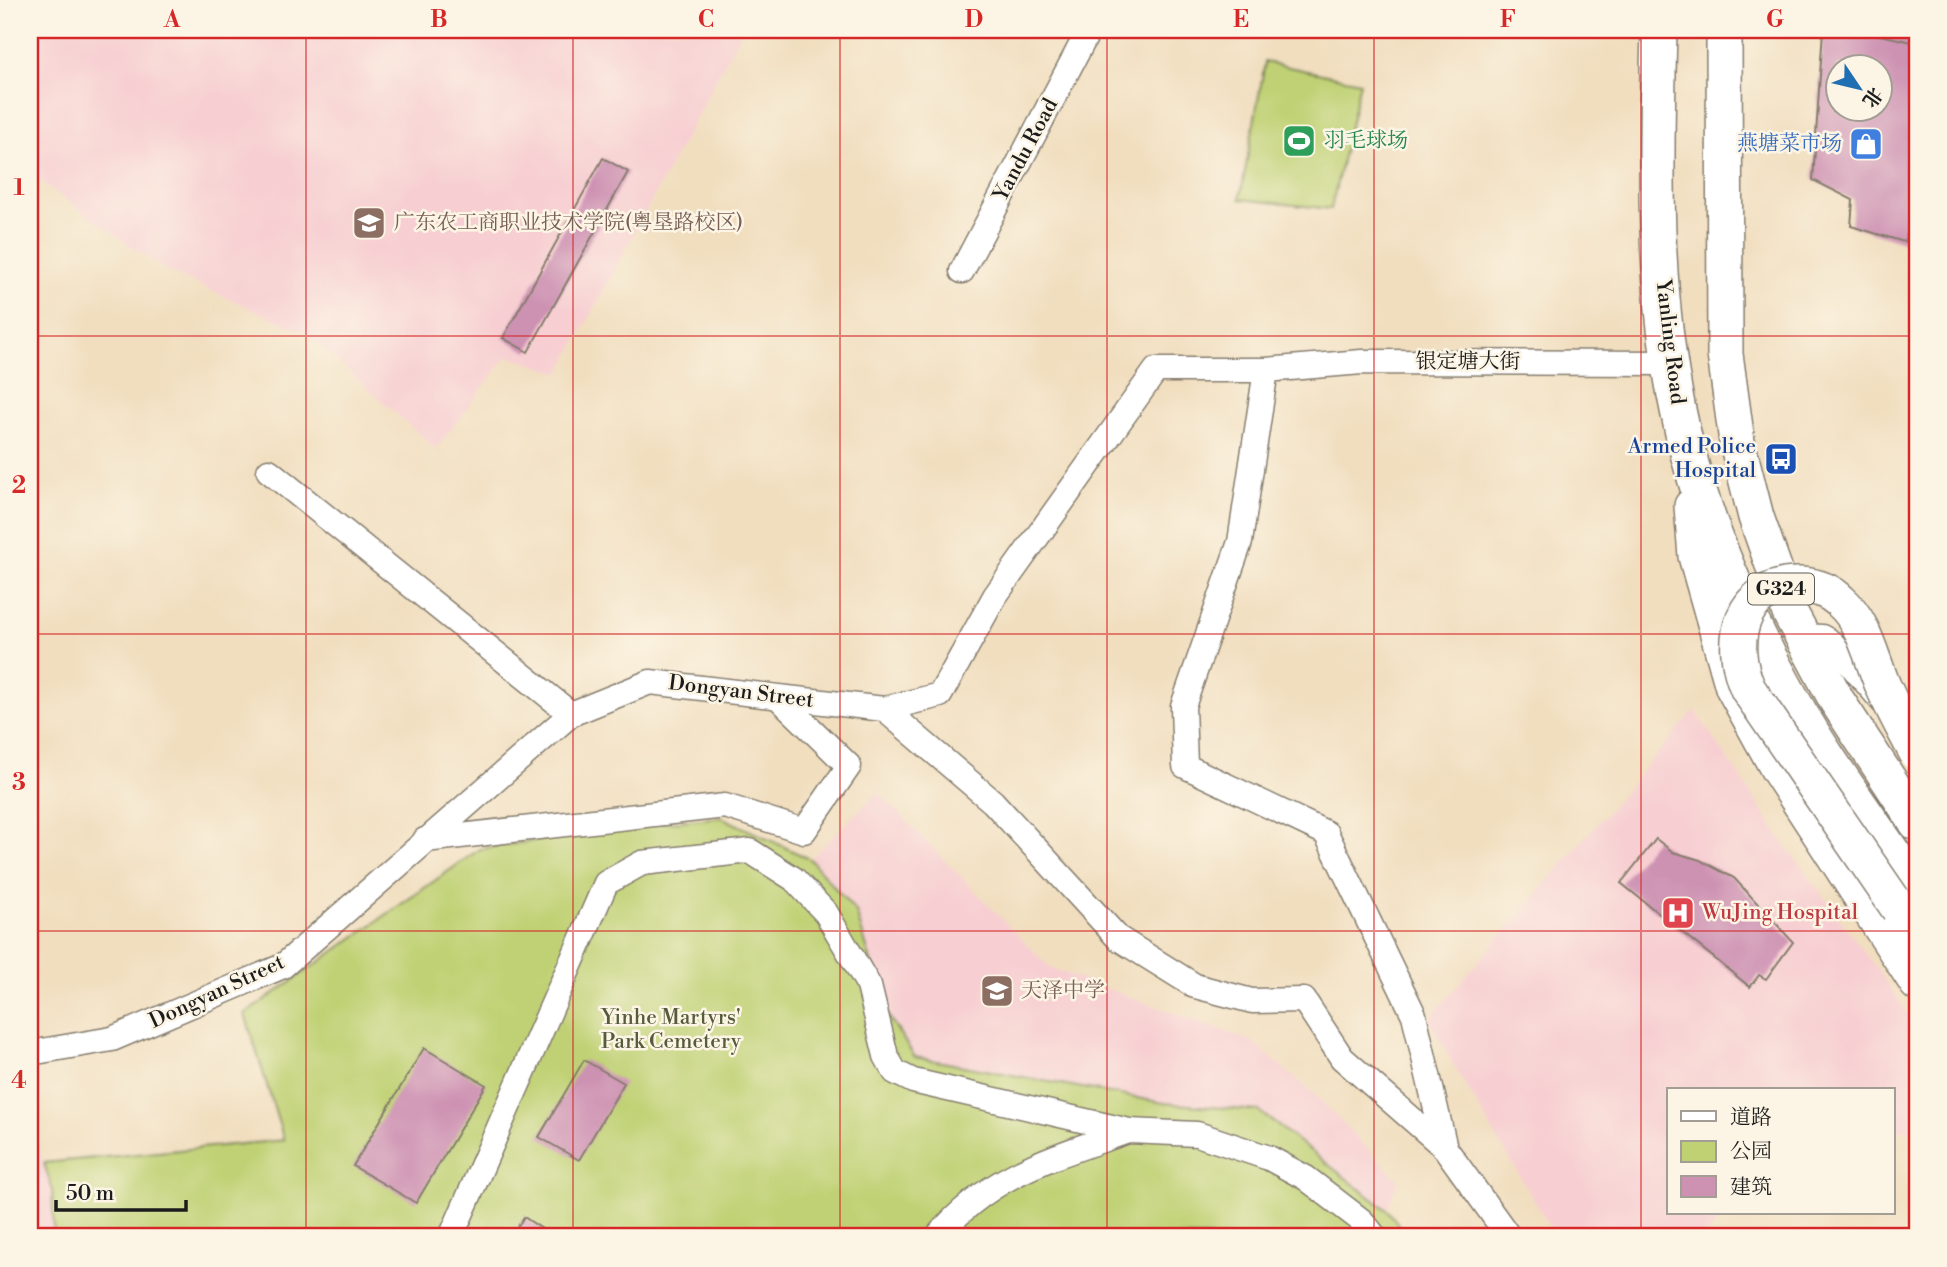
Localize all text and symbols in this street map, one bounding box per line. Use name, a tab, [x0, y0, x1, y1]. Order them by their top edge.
text: A	[163, 6, 181, 34]
text: B	[430, 6, 448, 34]
text: C	[698, 6, 714, 34]
text: D	[965, 6, 983, 34]
text: E	[1233, 6, 1249, 34]
text: F	[1500, 6, 1516, 34]
text: G	[1766, 6, 1784, 34]
north arrow	[1825, 52, 1895, 122]
text: 北	[1857, 83, 1887, 112]
street label: Yandu Road	[988, 94, 1064, 207]
sports icon: 羽毛球场	[1280, 122, 1318, 160]
shop icon: 燕塘菜市场	[1847, 125, 1885, 163]
place label: 羽毛球场	[1324, 128, 1408, 154]
place label: 燕塘菜市场	[1737, 131, 1842, 157]
text: 1	[13, 174, 25, 202]
school or university icon: 广东农工商职业技术学院(粤垦路校区)	[350, 204, 388, 242]
place label: 广东农工商职业技术学院(粤垦路校区)	[394, 210, 743, 236]
street label: Yanling Road	[1649, 277, 1691, 406]
street label: 银定塘大街	[1416, 349, 1521, 375]
place label: Armed Police Hospital	[1627, 434, 1756, 484]
bus stop icon: Armed Police Hospital	[1762, 440, 1800, 478]
text: 2	[12, 472, 26, 500]
road number: G324	[1748, 574, 1814, 604]
street label: Dongyan Street	[667, 670, 816, 714]
text: 3	[12, 769, 26, 797]
hospital icon: WuJing Hospital	[1659, 894, 1697, 932]
place label: WuJing Hospital	[1701, 900, 1858, 926]
street label: Dongyan Street	[145, 949, 289, 1035]
school or university icon: 天泽中学	[978, 972, 1016, 1010]
place label: 天泽中学	[1021, 978, 1105, 1004]
park label: Yinhe Martyrs' Park Cemetery	[600, 1005, 742, 1055]
text: 4	[11, 1067, 27, 1095]
legend	[1667, 1088, 1895, 1214]
text: 道路	[1730, 1105, 1772, 1131]
text: 公园	[1730, 1139, 1772, 1165]
scale bar	[56, 1169, 186, 1213]
text: 建筑	[1730, 1175, 1772, 1201]
text: 50 m	[66, 1181, 114, 1207]

